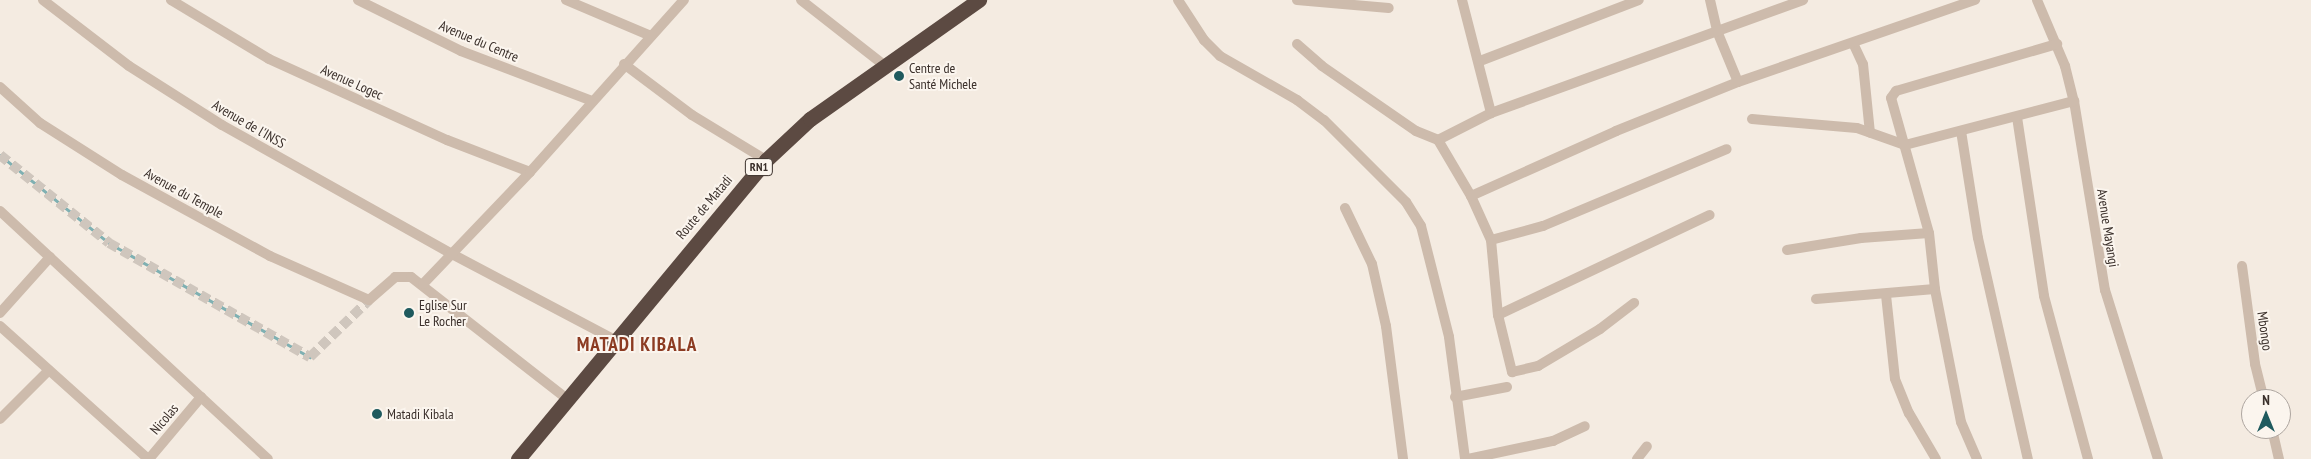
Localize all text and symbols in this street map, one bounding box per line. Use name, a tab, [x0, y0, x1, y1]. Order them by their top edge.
street label: Avenue du Centre	[437, 17, 521, 65]
place label: Centre de Santé Michele	[909, 60, 977, 92]
street label: Avenue Logec	[318, 61, 386, 103]
marker: Centre de Santé Michele	[893, 70, 905, 82]
street label: Avenue de l'INSS	[209, 96, 289, 152]
road number: RN1	[744, 158, 774, 176]
street label: Avenue du Temple	[141, 164, 227, 222]
street label: Route de Matadi	[672, 171, 736, 243]
street label: Avenue Mayangi	[2094, 188, 2122, 268]
place label: Eglise Sur Le Rocher	[419, 297, 467, 330]
marker: Eglise Sur Le Rocher	[403, 307, 415, 319]
street label: Mbongo	[2254, 310, 2276, 352]
district label: MATADI KIBALA	[575, 334, 699, 356]
north arrow	[2241, 389, 2291, 439]
text: N	[2262, 391, 2270, 409]
street label: Nicolas	[146, 400, 182, 438]
place label: Matadi Kibala	[387, 406, 454, 422]
marker: Matadi Kibala	[371, 408, 383, 420]

